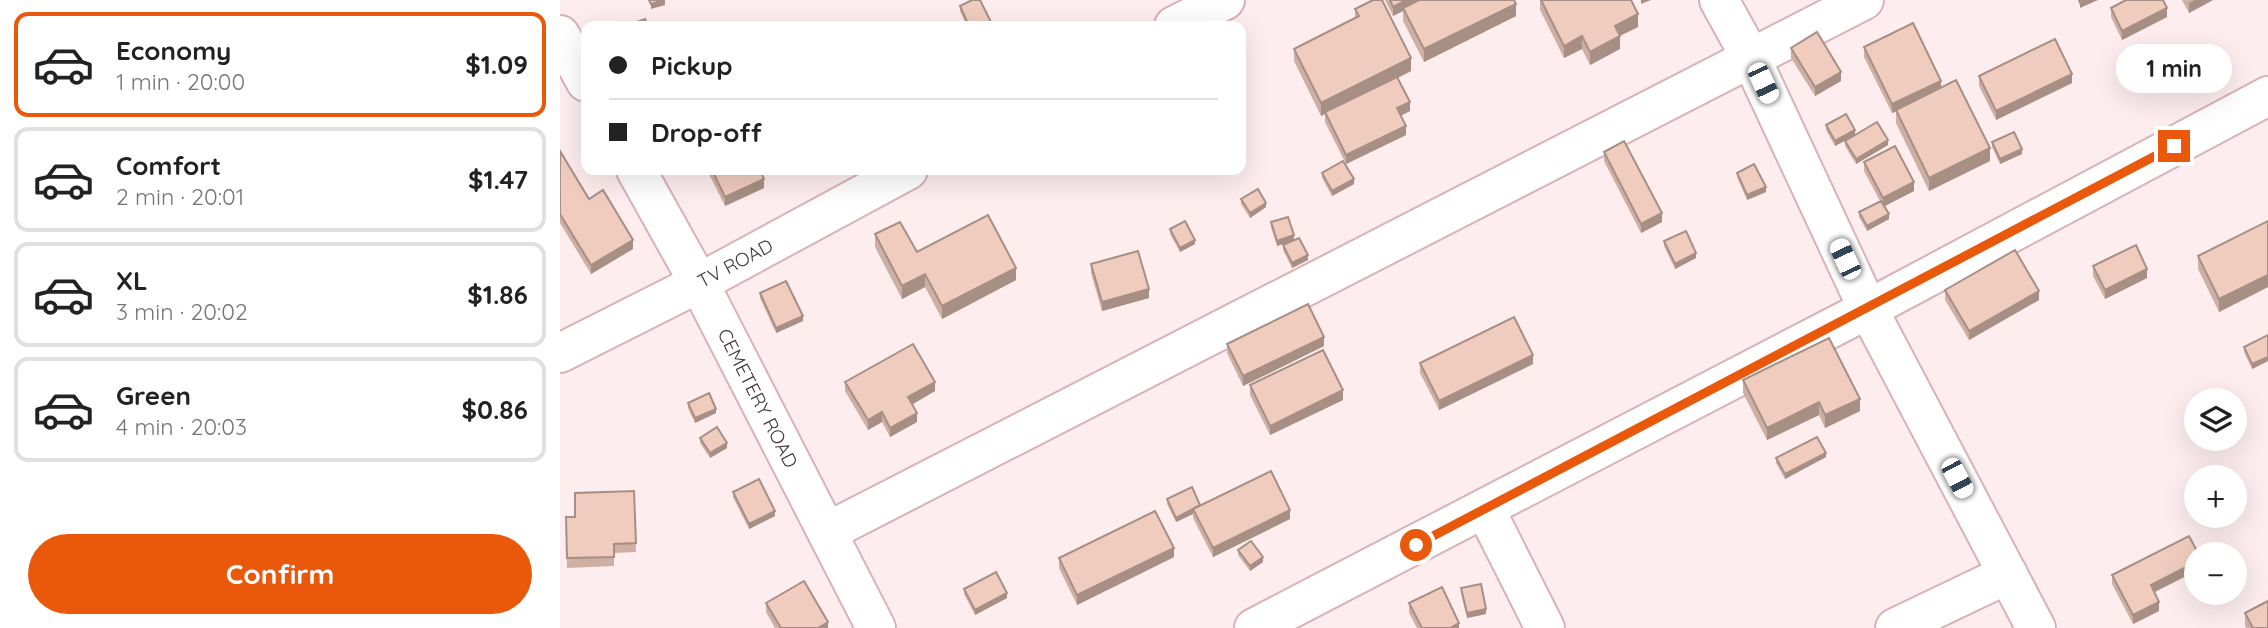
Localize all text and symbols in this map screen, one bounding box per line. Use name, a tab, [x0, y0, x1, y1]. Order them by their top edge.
icon: car	[32, 33, 95, 96]
text: Economy	[116, 34, 231, 67]
callout: 1 min	[2116, 44, 2232, 94]
text: $1.09	[465, 48, 528, 81]
text: Pickup	[651, 49, 733, 82]
text: 1 min	[2146, 54, 2202, 83]
car	[1745, 60, 1782, 106]
text: 1 min · 20:00	[116, 67, 245, 96]
text: Drop-off	[651, 116, 762, 149]
route end	[2158, 130, 2190, 162]
icon: car	[32, 148, 95, 211]
text: Comfort	[116, 149, 221, 182]
text: $1.47	[468, 163, 528, 196]
text: 2 min · 20:01	[116, 182, 244, 211]
street label: TV ROAD	[693, 233, 777, 293]
car	[1827, 236, 1864, 282]
icon: car	[32, 263, 95, 326]
text: XL	[116, 264, 148, 297]
text: $1.86	[467, 278, 528, 311]
text: 3 min · 20:02	[116, 297, 248, 326]
street label: CEMETERY ROAD	[713, 324, 803, 472]
icon: car	[32, 378, 95, 441]
text: Green	[116, 379, 191, 412]
map controls	[2184, 388, 2247, 605]
button: layers	[2184, 388, 2247, 451]
text: $0.86	[461, 393, 528, 426]
text: 4 min · 20:03	[116, 412, 247, 441]
car	[1938, 455, 1977, 501]
button: +	[2184, 465, 2247, 528]
route start	[1400, 529, 1432, 561]
button: Confirm	[28, 534, 532, 614]
button: −	[2184, 542, 2247, 605]

